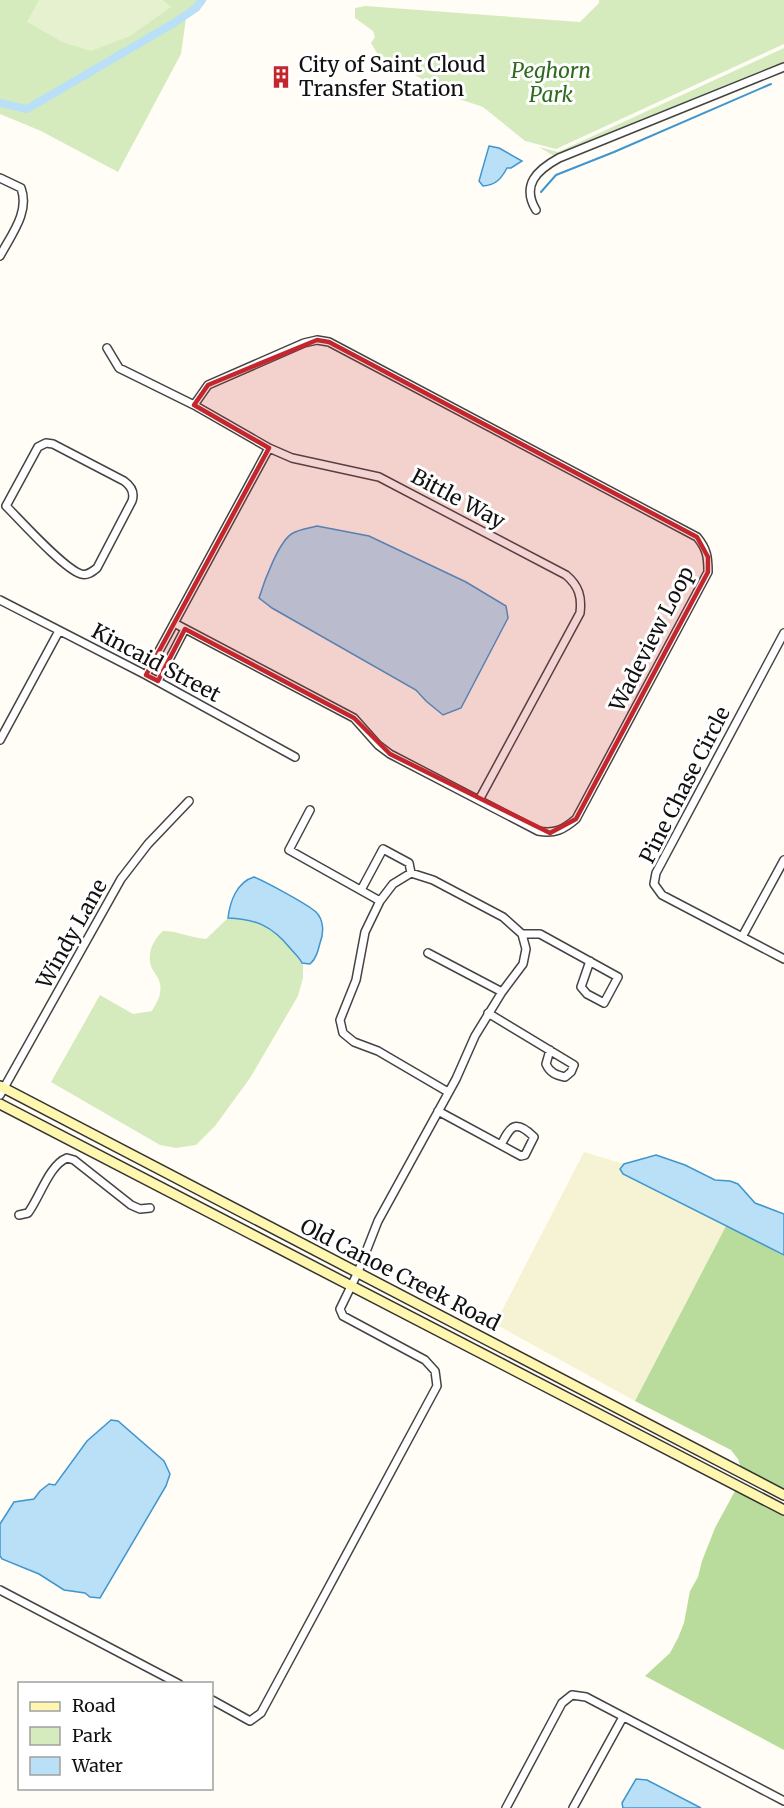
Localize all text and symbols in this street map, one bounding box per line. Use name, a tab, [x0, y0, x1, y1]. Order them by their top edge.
place label: City of Saint Cloud Transfer Station	[299, 51, 486, 102]
park label: Peghorn Park	[511, 57, 591, 108]
building icon: City of Saint Cloud Transfer Station	[268, 64, 294, 90]
street label: Bittle Way	[407, 463, 511, 535]
street label: Wadeview Loop	[603, 562, 700, 717]
street label: Kincaid Street	[87, 617, 225, 708]
street label: Pine Chase Circle	[633, 702, 736, 868]
street label: Windy Lane	[30, 874, 113, 994]
street label: Old Canoe Creek Road	[296, 1212, 505, 1337]
legend	[18, 1682, 213, 1790]
text: Road	[72, 1694, 116, 1717]
text: Park	[72, 1724, 113, 1747]
text: Water	[71, 1754, 123, 1777]

